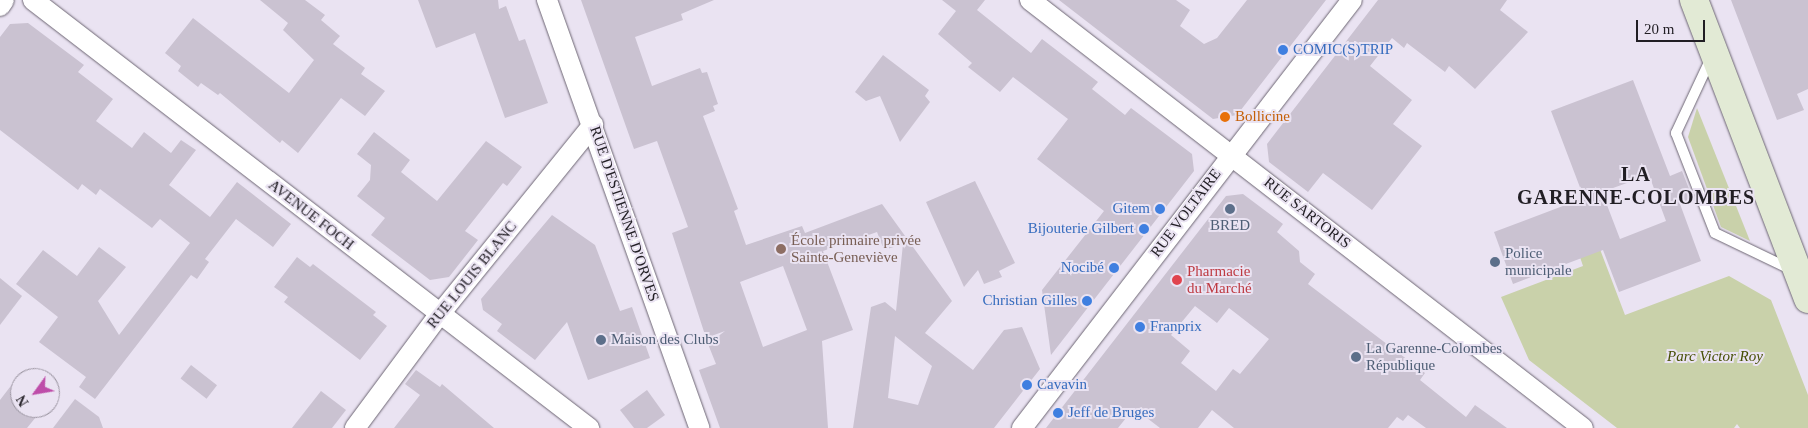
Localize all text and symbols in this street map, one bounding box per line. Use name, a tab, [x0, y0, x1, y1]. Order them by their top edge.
scale bar	[1638, 10, 1707, 42]
text: 20 m	[1644, 21, 1674, 37]
place label: COMIC(S)TRIP	[1293, 41, 1393, 59]
marker: COMIC(S)TRIP	[1277, 44, 1289, 56]
place label: Bollicine	[1235, 108, 1290, 126]
marker: Bollicine	[1219, 111, 1231, 123]
street label: RUE D'ESTIENNE D'ORVES	[586, 124, 662, 304]
district label: LA GARENNE-COLOMBES	[1515, 163, 1757, 210]
street label: RUE VOLTAIRE	[1147, 165, 1225, 261]
street label: RUE SARTORIS	[1260, 174, 1354, 252]
street label: AVENUE FOCH	[265, 176, 357, 254]
place label: Gitem	[1113, 200, 1150, 218]
marker: Gitem	[1154, 203, 1166, 215]
marker: BRED	[1224, 203, 1236, 215]
place label: BRED	[1210, 217, 1250, 235]
street label: RUE LOUIS BLANC	[423, 218, 521, 332]
place label: Bijouterie Gilbert	[1028, 220, 1134, 238]
marker: Bijouterie Gilbert	[1138, 223, 1150, 235]
place label: École primaire privée Sainte-Geneviève	[791, 231, 921, 266]
marker: École primaire privée Sainte-Geneviève	[775, 243, 787, 255]
place label: Police municipale	[1505, 244, 1572, 279]
marker: Police municipale	[1489, 256, 1501, 268]
place label: Nocibé	[1061, 259, 1104, 277]
marker: Nocibé	[1108, 262, 1120, 274]
place label: Pharmacie du Marché	[1187, 262, 1252, 297]
marker: Pharmacie du Marché	[1171, 274, 1183, 286]
place label: Christian Gilles	[982, 292, 1077, 310]
marker: Christian Gilles	[1081, 295, 1093, 307]
place label: Franprix	[1150, 318, 1202, 336]
marker: Franprix	[1134, 321, 1146, 333]
place label: Maison des Clubs	[611, 331, 719, 349]
marker: Maison des Clubs	[595, 334, 607, 346]
place label: La Garenne-Colombes République	[1366, 339, 1502, 374]
park label: Parc Victor Roy	[1667, 348, 1763, 366]
marker: La Garenne-Colombes République	[1350, 351, 1362, 363]
north arrow	[10, 368, 60, 418]
place label: Cavavin	[1037, 376, 1087, 394]
marker: Cavavin	[1021, 379, 1033, 391]
text: N	[14, 392, 32, 409]
place label: Jeff de Bruges	[1068, 404, 1154, 422]
marker: Jeff de Bruges	[1052, 407, 1064, 419]

